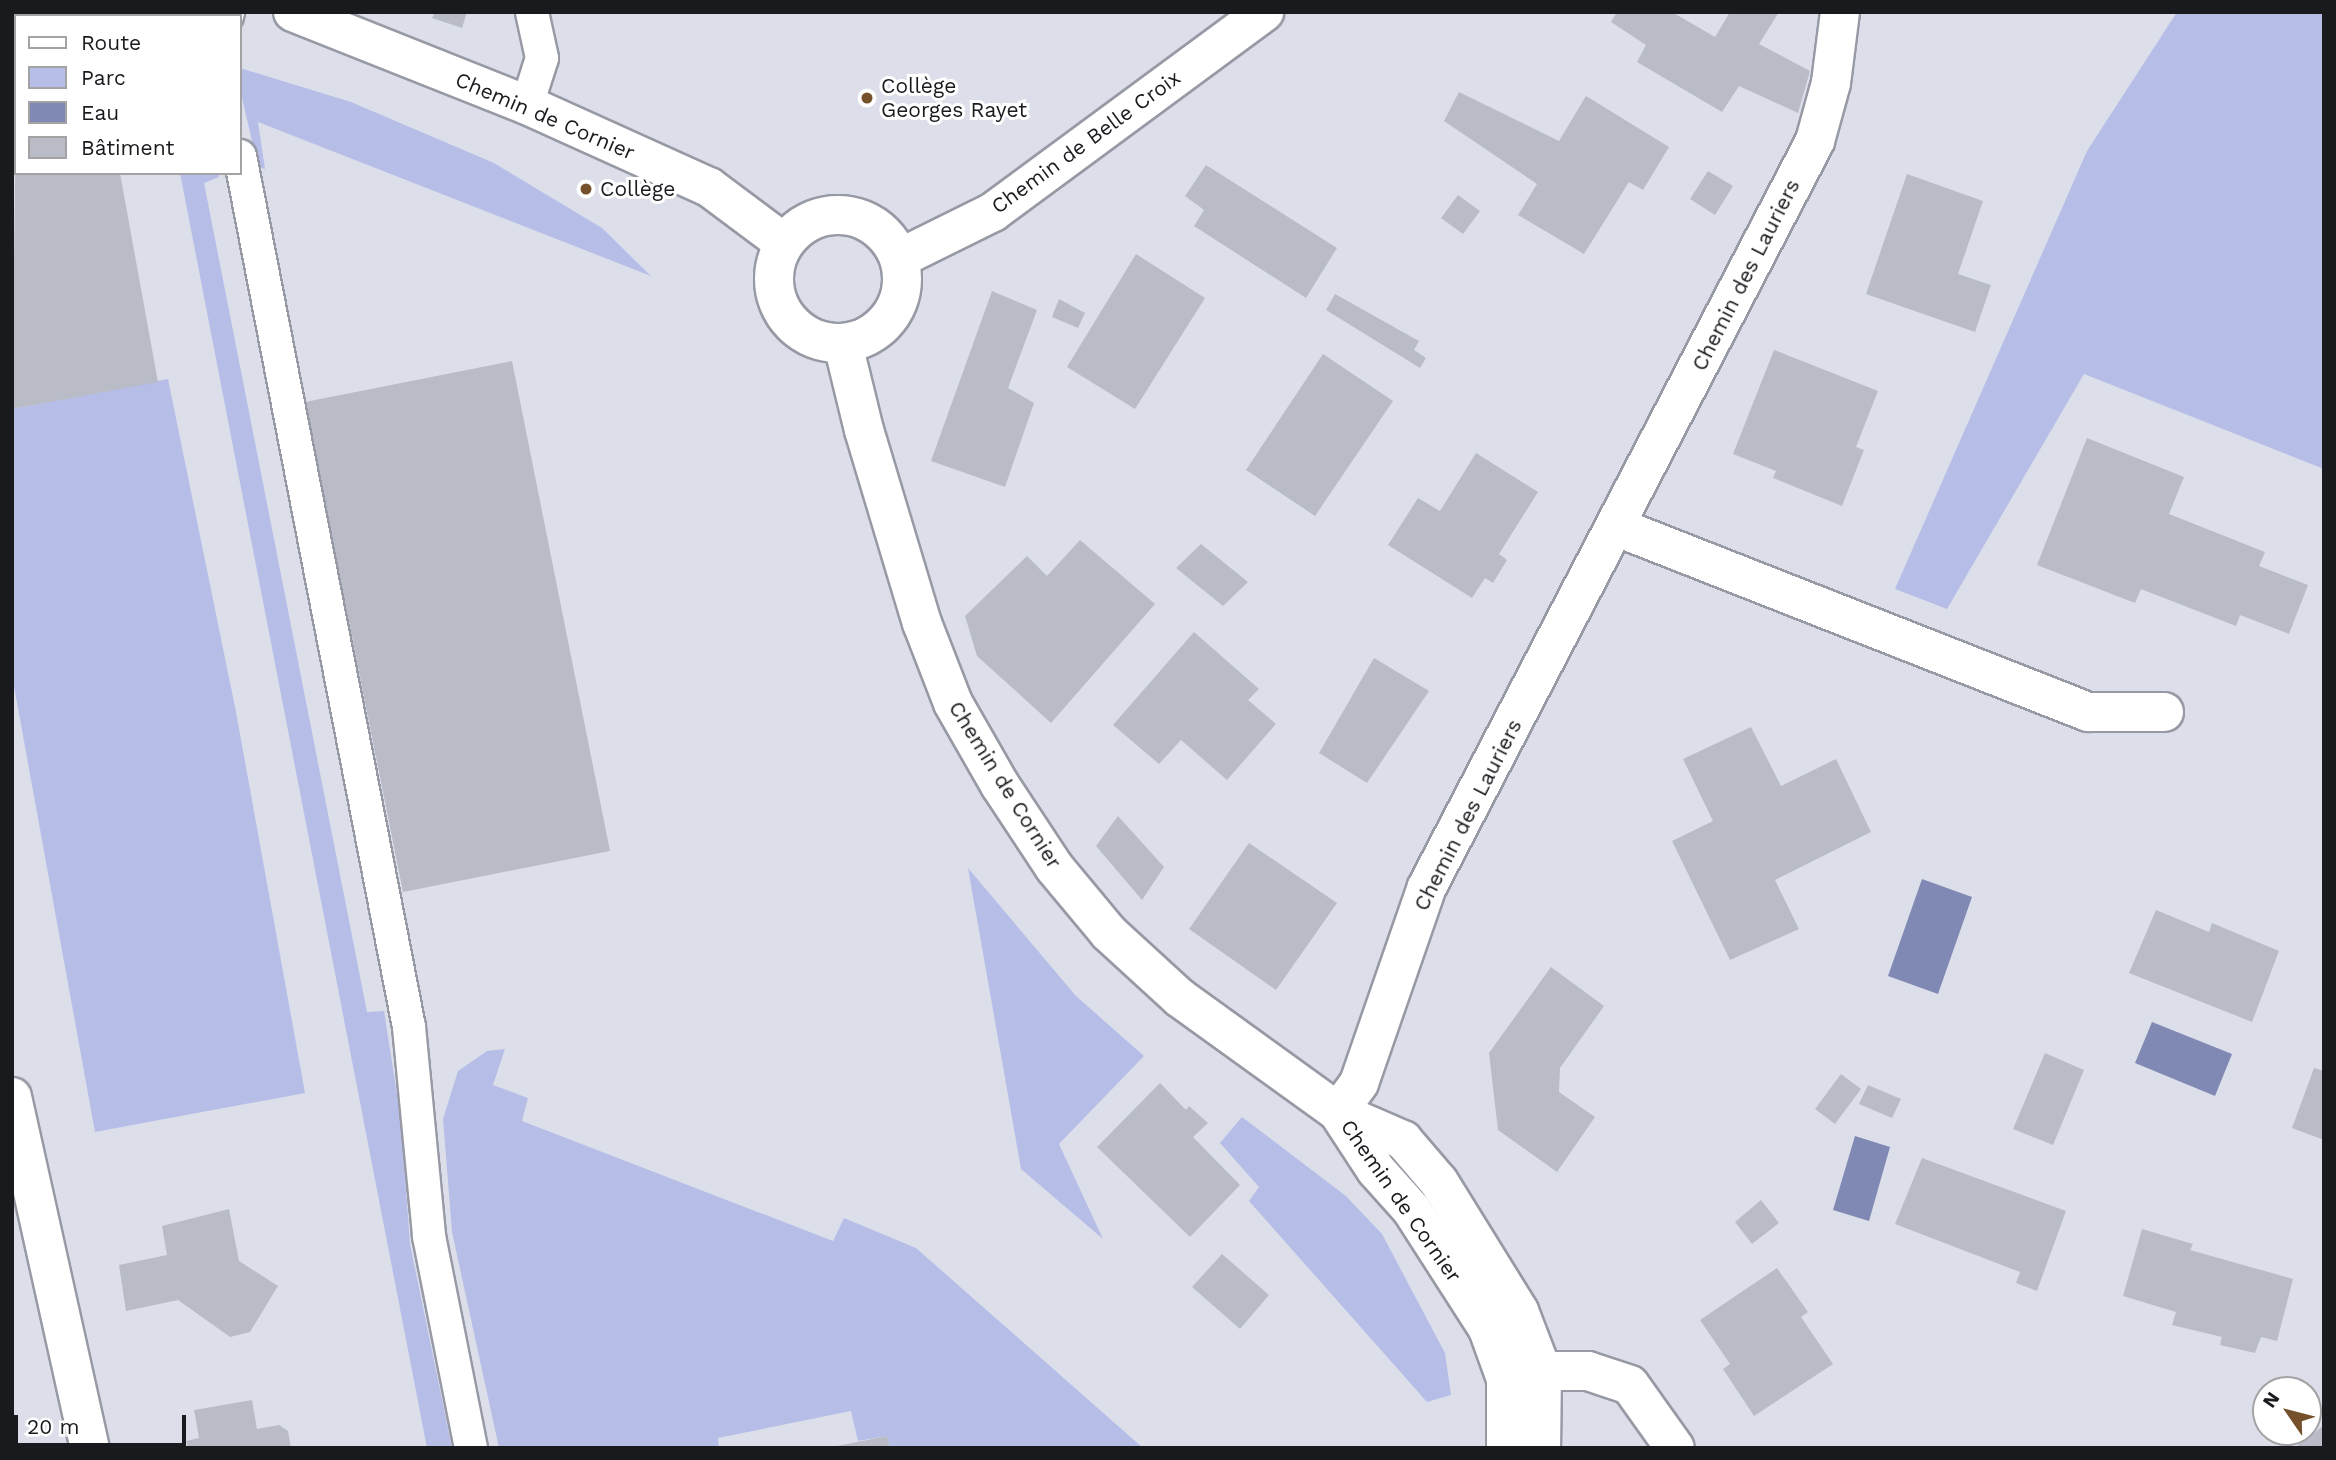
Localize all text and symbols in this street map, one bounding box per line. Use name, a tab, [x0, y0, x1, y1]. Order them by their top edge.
legend	[14, 14, 242, 175]
text: Route	[81, 30, 141, 55]
text: Parc	[81, 65, 126, 90]
street label: Chemin de Belle Croix	[986, 65, 1186, 219]
street label: Chemin de Cornier	[451, 67, 639, 165]
place label: Collège Georges Rayet	[881, 73, 1027, 123]
marker: Collège Georges Rayet	[859, 90, 875, 106]
text: Eau	[81, 100, 119, 125]
text: Bâtiment	[81, 135, 174, 160]
street label: Chemin des Lauriers	[1687, 175, 1805, 375]
place label: Collège	[600, 176, 675, 202]
marker: Collège	[578, 181, 594, 197]
street label: Chemin de Cornier	[943, 697, 1067, 873]
street label: Chemin des Lauriers	[1409, 715, 1527, 915]
street label: Chemin de Cornier	[1335, 1115, 1467, 1287]
north arrow	[2252, 1376, 2322, 1446]
text: N	[2258, 1387, 2284, 1412]
scale bar	[18, 1400, 189, 1444]
text: 20 m	[27, 1414, 79, 1439]

